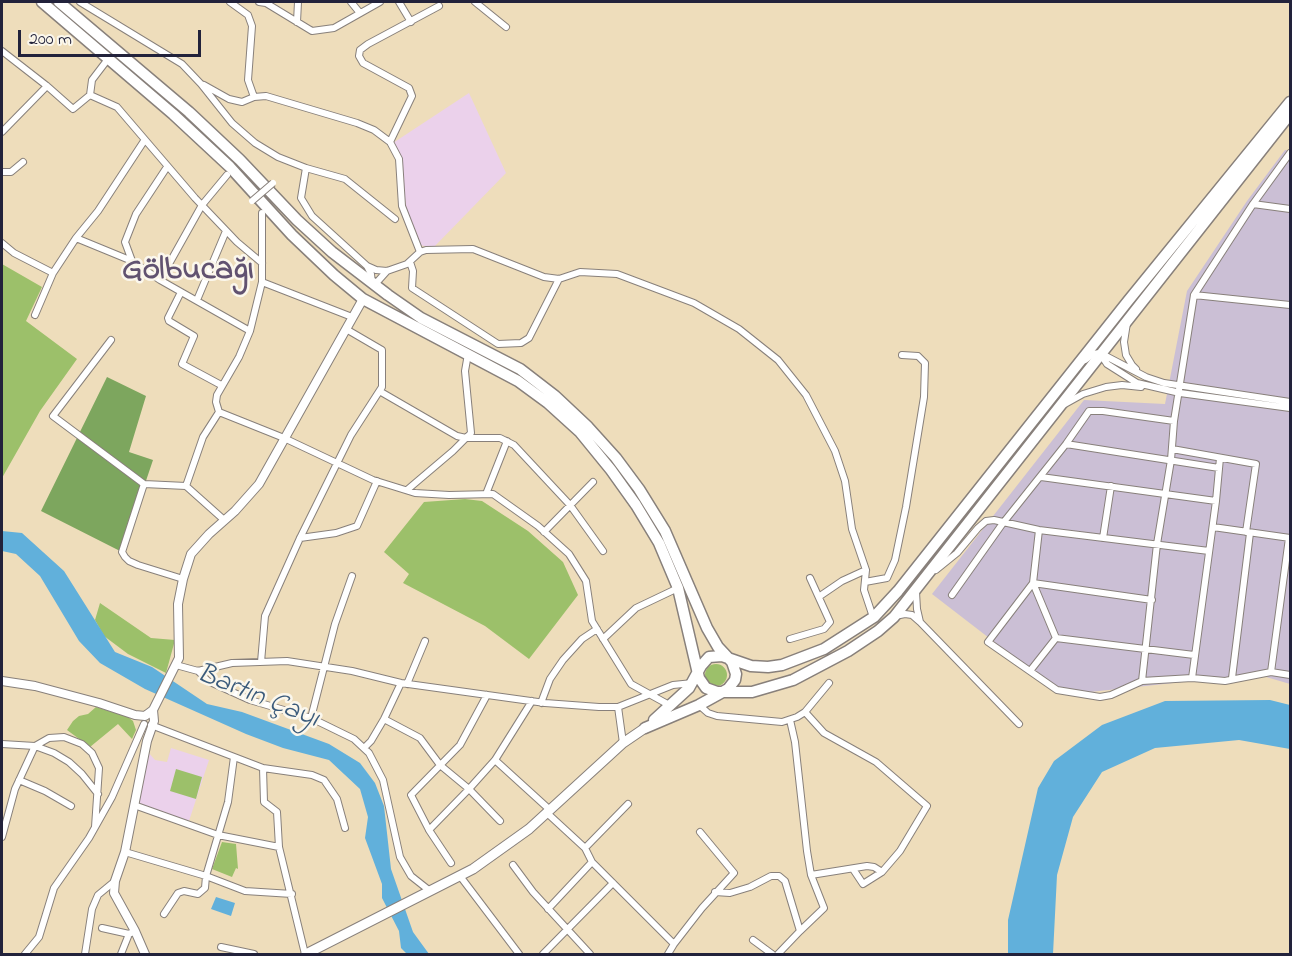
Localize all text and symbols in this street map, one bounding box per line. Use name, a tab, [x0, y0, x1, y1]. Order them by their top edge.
scale bar	[21, 18, 204, 56]
text: 200 m	[29, 27, 72, 53]
district label: Gölbucağı	[122, 253, 254, 293]
water label: Bartın Çayı	[191, 658, 323, 738]

